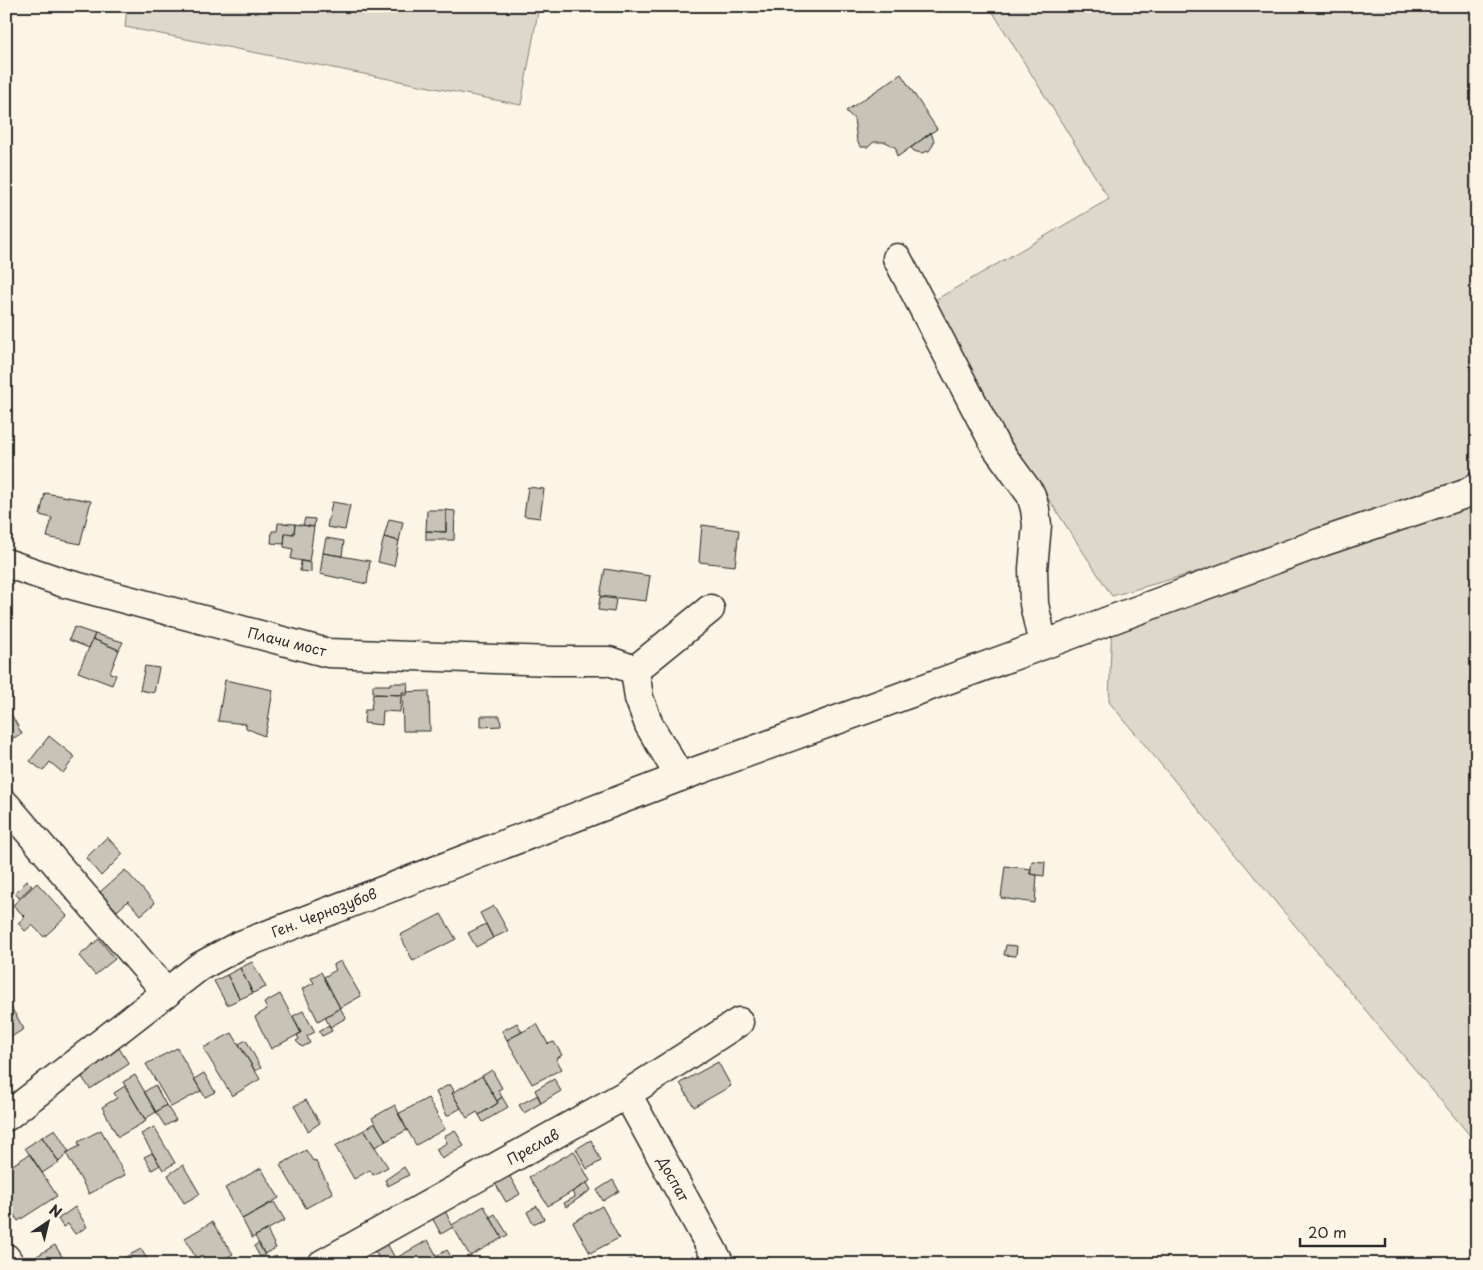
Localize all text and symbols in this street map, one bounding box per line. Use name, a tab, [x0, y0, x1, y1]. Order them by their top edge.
street label: Плачи мост	[246, 622, 329, 661]
street label: Ген. Чернозубов	[268, 883, 380, 942]
street label: Преслав	[503, 1124, 563, 1170]
street label: Доспат	[652, 1152, 695, 1205]
north arrow	[22, 1198, 72, 1248]
text: N	[45, 1199, 66, 1223]
scale bar	[1300, 1215, 1386, 1247]
text: 20 m	[1308, 1220, 1347, 1243]

